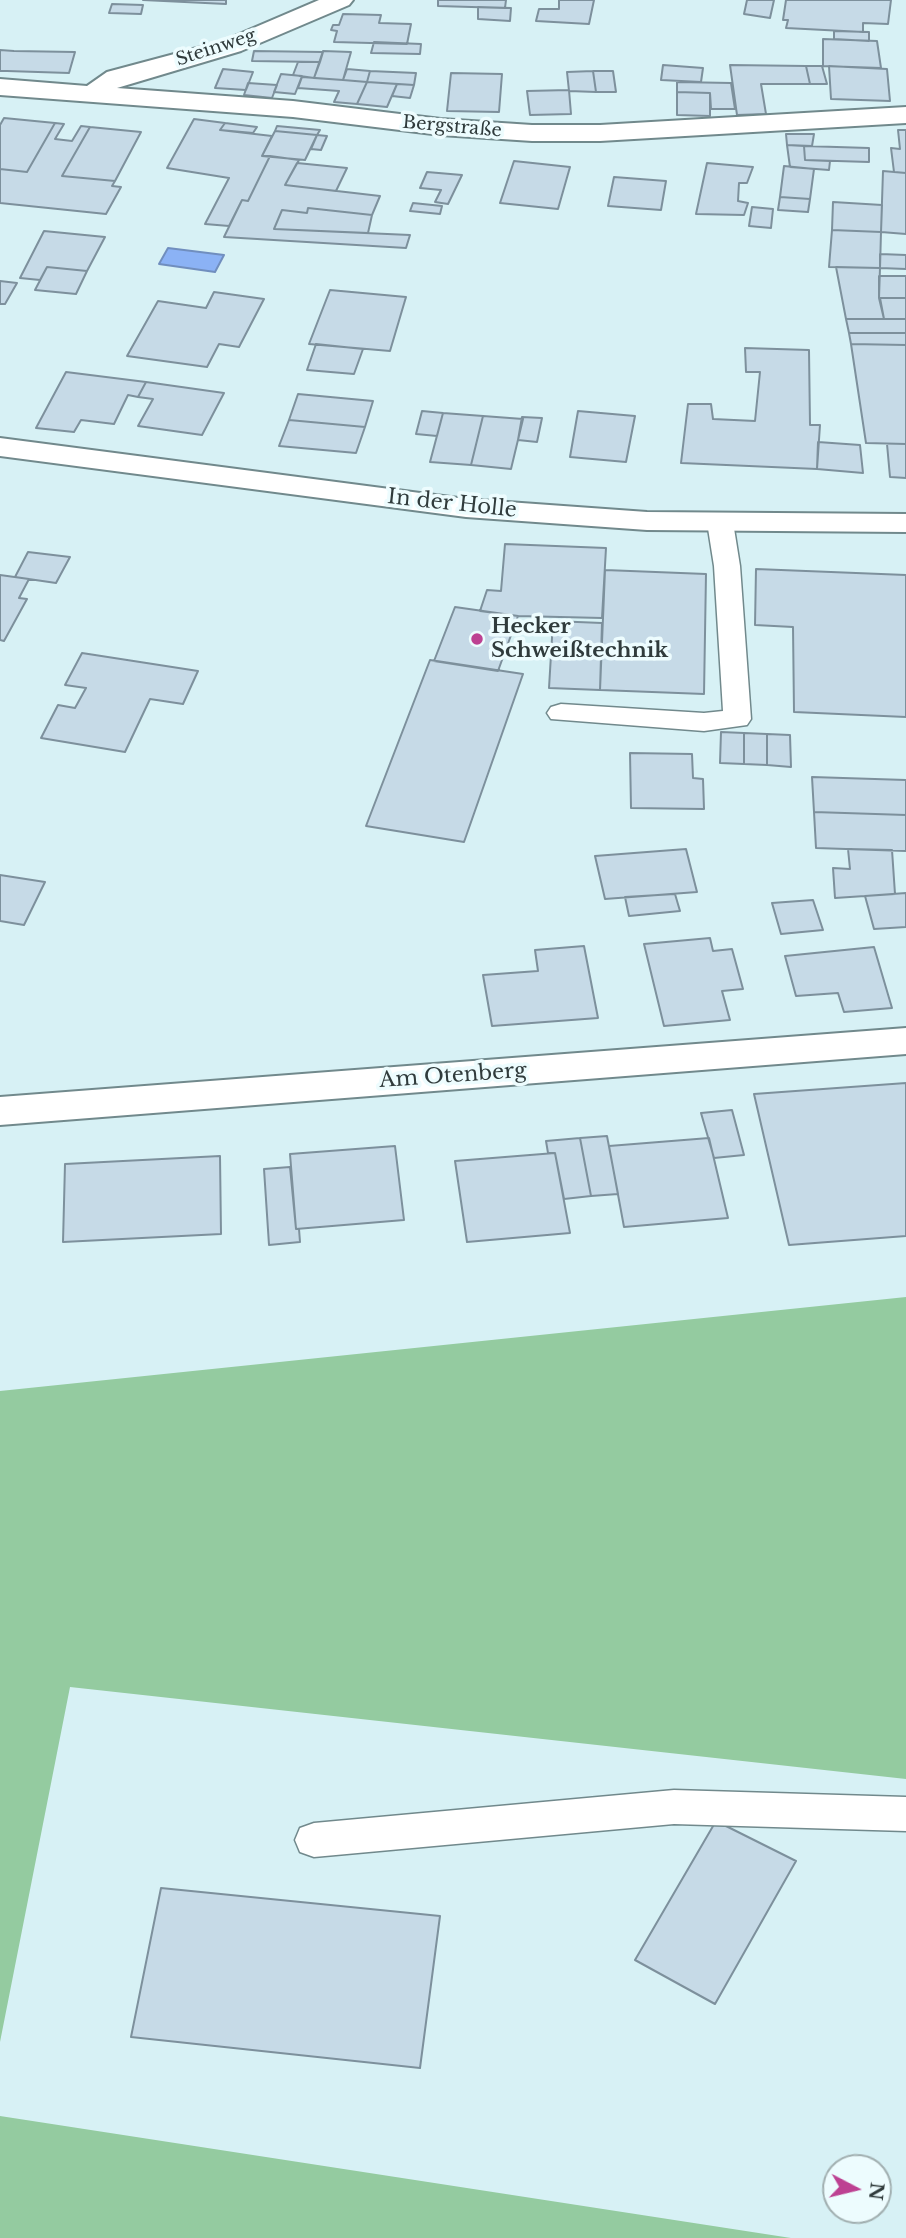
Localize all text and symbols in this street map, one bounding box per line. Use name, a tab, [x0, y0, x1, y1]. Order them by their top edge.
street label: Steinweg	[173, 25, 259, 71]
street label: Bergstraße	[401, 112, 503, 142]
street label: In der Holle	[386, 485, 518, 523]
place label: Hecker Schweißtechnik	[491, 614, 668, 664]
marker: Hecker Schweißtechnik	[469, 631, 485, 647]
street label: Am Otenberg	[379, 1058, 527, 1094]
north arrow	[822, 2154, 892, 2224]
text: N	[864, 2181, 889, 2202]

